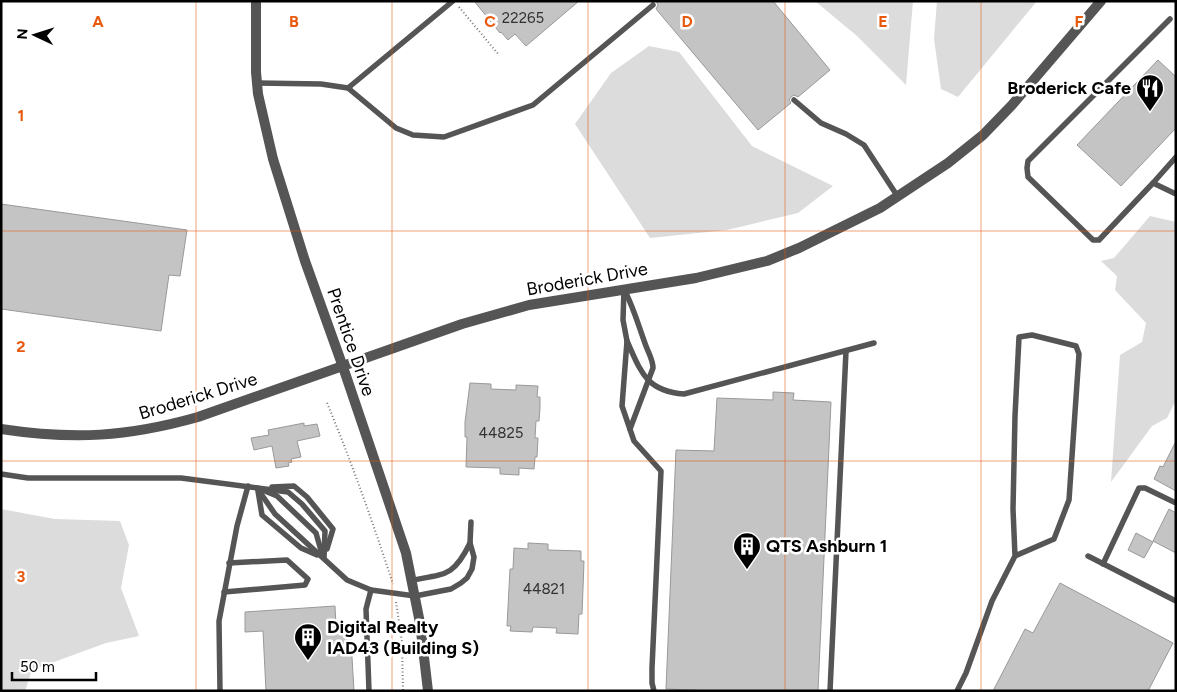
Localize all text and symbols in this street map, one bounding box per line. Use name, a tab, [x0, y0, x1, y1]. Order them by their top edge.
house number: 22265	[502, 9, 544, 27]
north arrow	[10, 10, 60, 60]
text: A	[92, 12, 104, 31]
text: B	[289, 12, 299, 31]
text: C	[484, 12, 496, 31]
text: D	[681, 12, 693, 31]
text: E	[878, 12, 888, 31]
text: F	[1075, 12, 1084, 31]
text: N	[14, 28, 31, 40]
restaurant icon: Broderick Cafe	[1135, 73, 1165, 112]
place label: Broderick Cafe	[1007, 77, 1131, 99]
text: 1	[18, 106, 24, 125]
street label: Broderick Drive	[525, 257, 649, 300]
street label: Prentice Drive	[322, 285, 380, 399]
text: 2	[16, 337, 26, 356]
street label: Broderick Drive	[136, 367, 260, 424]
house number: 44825	[479, 424, 523, 442]
building icon: QTS Ashburn 1	[732, 531, 762, 570]
place label: QTS Ashburn 1	[766, 535, 887, 557]
text: 3	[17, 567, 26, 586]
house number: 44821	[523, 580, 565, 598]
place label: Digital Realty IAD43 (Building S)	[327, 616, 479, 659]
building icon: Digital Realty IAD43 (Building S)	[293, 622, 323, 661]
scale bar	[12, 650, 96, 682]
text: 50 m	[20, 658, 55, 676]

